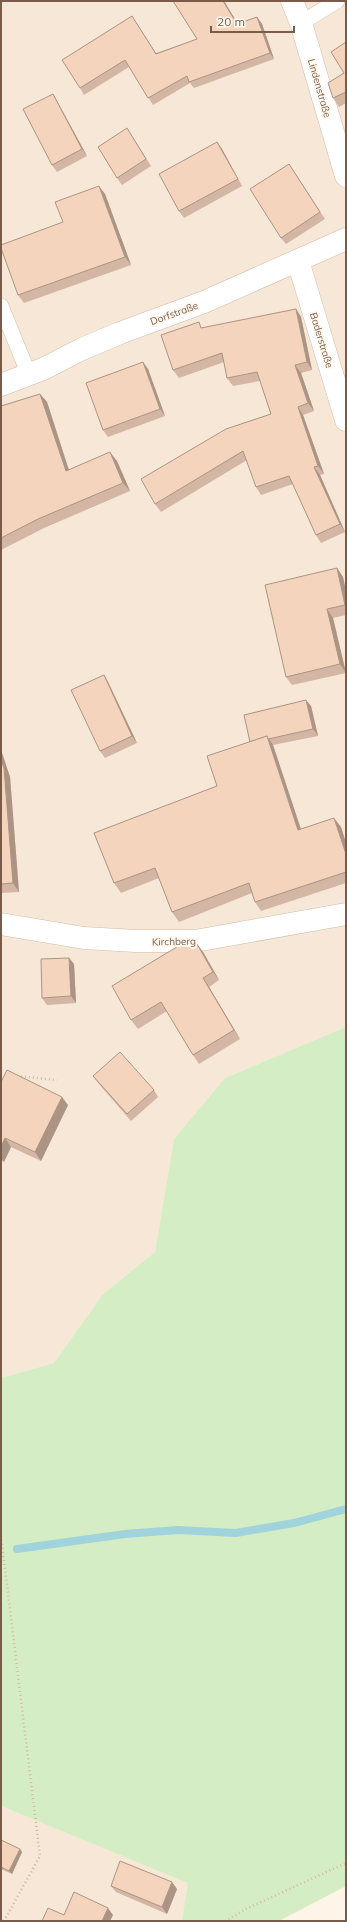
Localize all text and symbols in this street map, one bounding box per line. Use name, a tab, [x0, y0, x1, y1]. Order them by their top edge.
scale bar	[211, 8, 294, 34]
text: 20 m	[217, 14, 245, 29]
street label: Lindenstraße	[305, 57, 334, 119]
street label: Dorfstraße	[148, 299, 200, 328]
street label: Baderstraße	[307, 311, 336, 370]
street label: Kirchberg	[152, 935, 196, 948]

